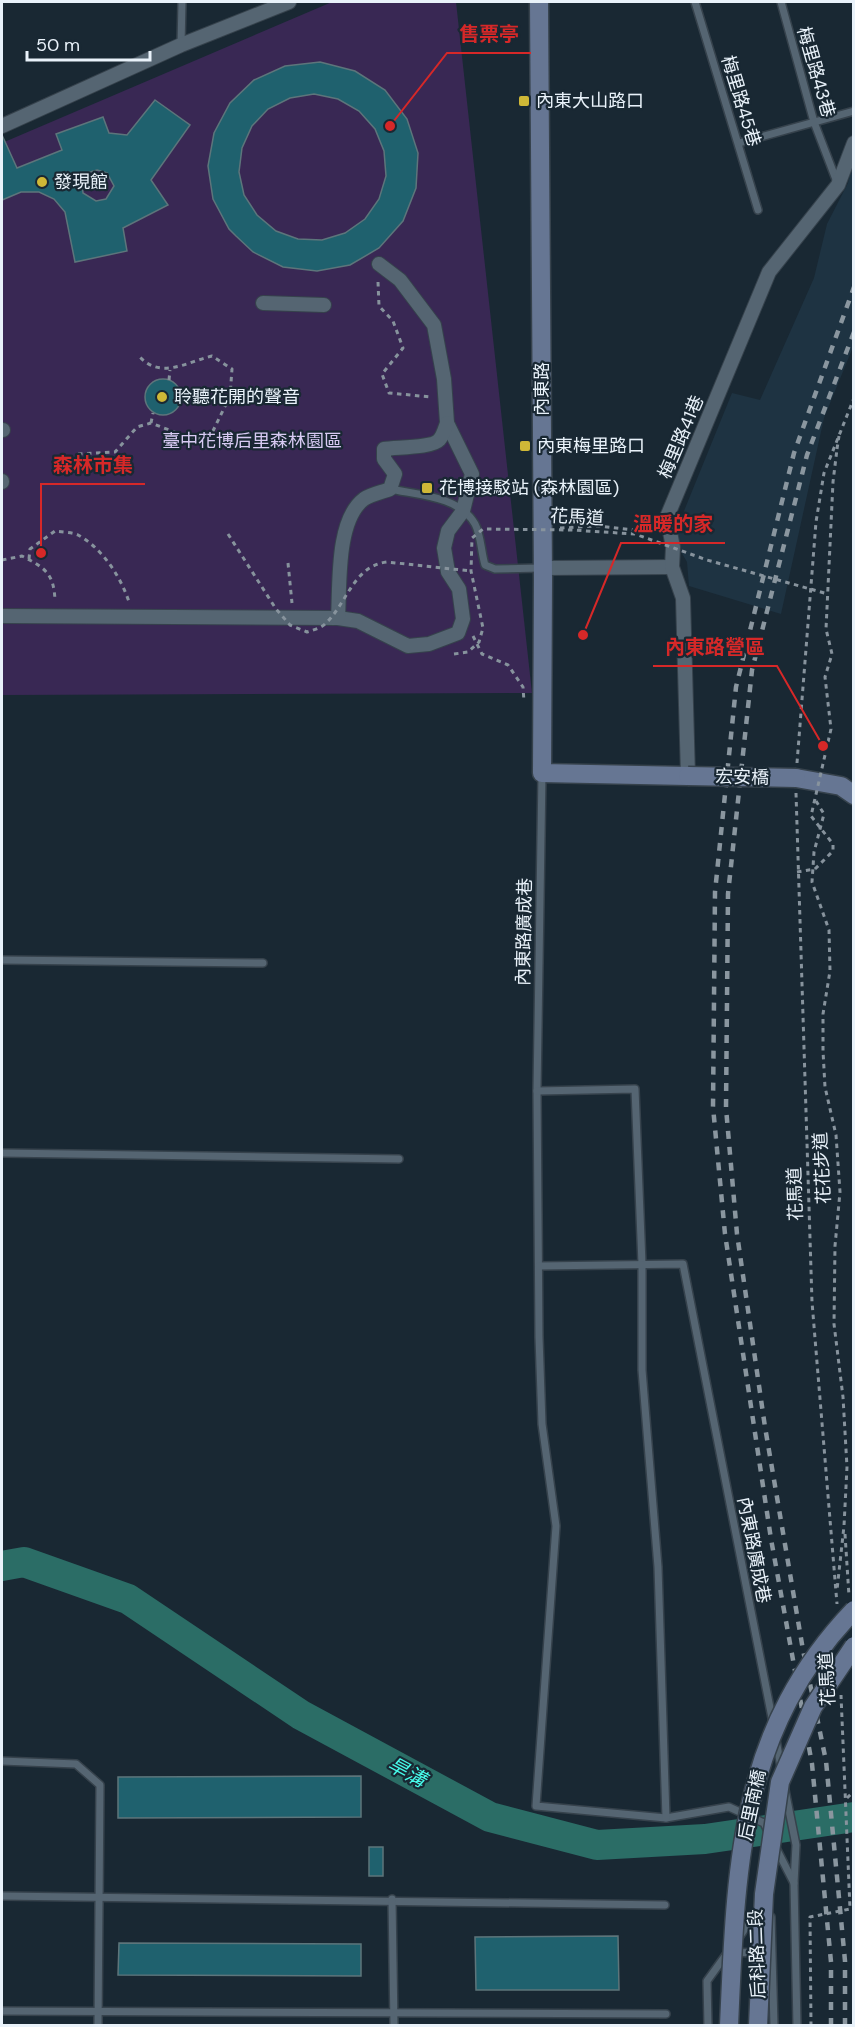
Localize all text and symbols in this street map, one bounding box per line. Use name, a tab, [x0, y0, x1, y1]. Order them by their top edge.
callout: 售票亭	[447, 15, 531, 53]
text: 售票亭	[459, 21, 519, 47]
scale bar	[27, 24, 150, 62]
street label: 梅里路43巷	[792, 24, 840, 120]
text: 50 m	[36, 33, 80, 57]
street label: 梅里路45巷	[716, 53, 766, 149]
place label: 內東大山路口	[536, 89, 644, 113]
marker: 內東大山路口	[517, 94, 531, 108]
place label: 發現館	[54, 170, 108, 194]
marker: 發現館	[35, 175, 49, 189]
street label: 內東路	[530, 362, 554, 416]
place label: 聆聽花開的聲音	[174, 385, 300, 409]
marker: 聆聽花開的聲音	[155, 390, 169, 404]
street label: 梅里路41巷	[653, 392, 709, 482]
park label: 臺中花博后里森林園區	[162, 429, 342, 453]
place label: 內東梅里路口	[537, 434, 645, 458]
marker: 內東梅里路口	[518, 439, 532, 453]
callout: 森林市集	[41, 446, 145, 484]
text: 森林市集	[53, 452, 133, 478]
place label: 花博接駁站 (森林園區)	[439, 476, 619, 500]
marker: 花博接駁站 (森林園區)	[420, 481, 434, 495]
street label: 花馬道	[549, 504, 605, 530]
callout: 溫暖的家	[621, 505, 725, 543]
text: 溫暖的家	[633, 511, 713, 537]
callout: 內東路營區	[653, 628, 777, 666]
text: 內東路營區	[665, 634, 765, 660]
street label: 宏安橋	[715, 765, 769, 789]
street label: 內東路廣成巷	[511, 878, 537, 986]
street label: 花花步道	[808, 1131, 836, 1205]
street label: 花馬道	[782, 1167, 808, 1221]
street label: 內東路廣成巷	[732, 1495, 776, 1605]
street label: 花馬道	[814, 1651, 840, 1707]
water label: 旱溝	[383, 1751, 433, 1794]
street label: 后里南橋	[733, 1767, 771, 1843]
street label: 后科路二段	[743, 1909, 771, 1999]

